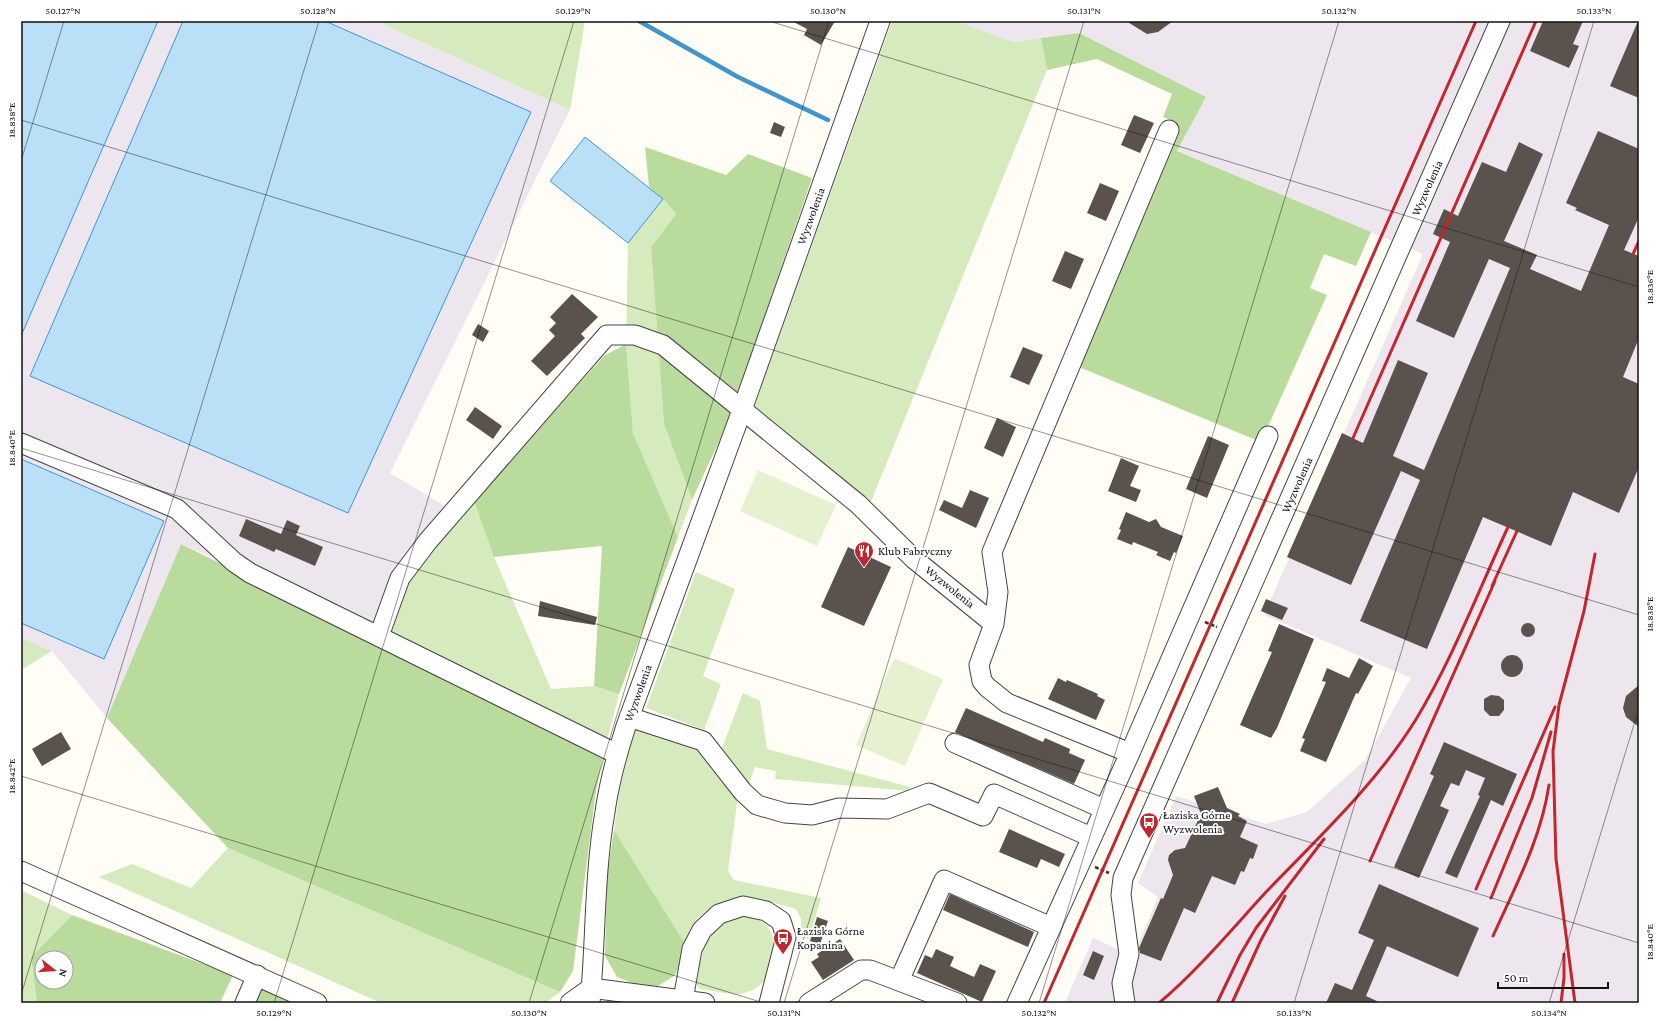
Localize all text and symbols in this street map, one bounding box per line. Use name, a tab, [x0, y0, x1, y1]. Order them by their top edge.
text: 50.127°N	[45, 5, 81, 16]
text: 50.128°N	[300, 5, 336, 16]
text: 50.129°N	[555, 5, 591, 16]
text: 50.130°N	[810, 5, 847, 16]
text: 50.131°N	[1067, 5, 1101, 16]
text: 50.132°N	[1321, 5, 1357, 16]
text: 50.133°N	[1576, 5, 1612, 16]
text: 18.838°E	[6, 102, 17, 138]
street label: Wyzwolenia	[1408, 158, 1446, 218]
street label: Wyzwolenia	[794, 185, 828, 246]
text: 18.836°E	[1644, 269, 1655, 304]
text: 18.840°E	[6, 429, 17, 466]
street label: Wyzwolenia	[1278, 455, 1316, 515]
restaurant icon: Klub Fabryczny	[853, 540, 875, 568]
place label: Klub Fabryczny	[878, 544, 952, 558]
street label: Wyzwolenia	[922, 563, 978, 611]
text: 18.838°E	[1644, 596, 1655, 632]
street label: Wyzwolenia	[621, 662, 655, 723]
text: 18.842°E	[6, 758, 17, 793]
place label: Łaziska Górne Wyzwolenia	[1163, 808, 1231, 836]
bus stop icon: Łaziska Górne Wyzwolenia	[1138, 811, 1160, 839]
text: 18.840°E	[1644, 923, 1655, 960]
place label: Łaziska Górne Kopanina	[797, 924, 865, 952]
bus stop icon: Łaziska Górne Kopanina	[772, 927, 794, 955]
north arrow	[34, 950, 74, 990]
scale bar	[1498, 964, 1608, 990]
text: N	[57, 968, 70, 979]
text: 50 m	[1504, 971, 1529, 985]
text: 50.129°N	[256, 1007, 292, 1018]
text: 50.130°N	[511, 1007, 548, 1018]
text: 50.131°N	[767, 1007, 801, 1018]
text: 50.132°N	[1021, 1007, 1057, 1018]
text: 50.133°N	[1276, 1007, 1312, 1018]
text: 50.134°N	[1531, 1007, 1567, 1018]

